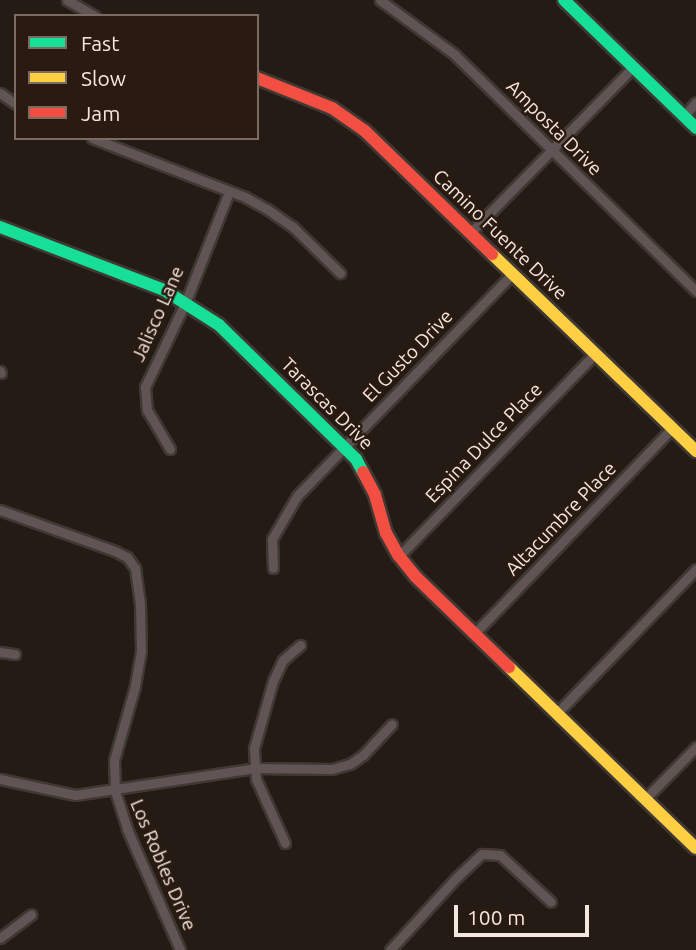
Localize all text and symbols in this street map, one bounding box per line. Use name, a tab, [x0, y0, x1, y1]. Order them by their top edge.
legend	[14, 14, 259, 140]
text: Fast	[81, 31, 119, 55]
text: Slow	[81, 66, 126, 90]
street label: Amposta Drive	[502, 76, 606, 180]
text: Jam	[81, 101, 120, 125]
street label: Camino Fuente Drive	[428, 165, 572, 305]
street label: Jalisco Lane	[127, 263, 189, 365]
street label: El Gusto Drive	[358, 305, 458, 407]
street label: Tarascas Drive	[276, 353, 378, 455]
street label: Espina Dulce Place	[421, 378, 547, 508]
street label: Altacumbre Place	[501, 457, 621, 581]
street label: Los Robles Drive	[125, 796, 201, 934]
scale bar	[458, 890, 593, 934]
text: 100 m	[467, 905, 525, 929]

